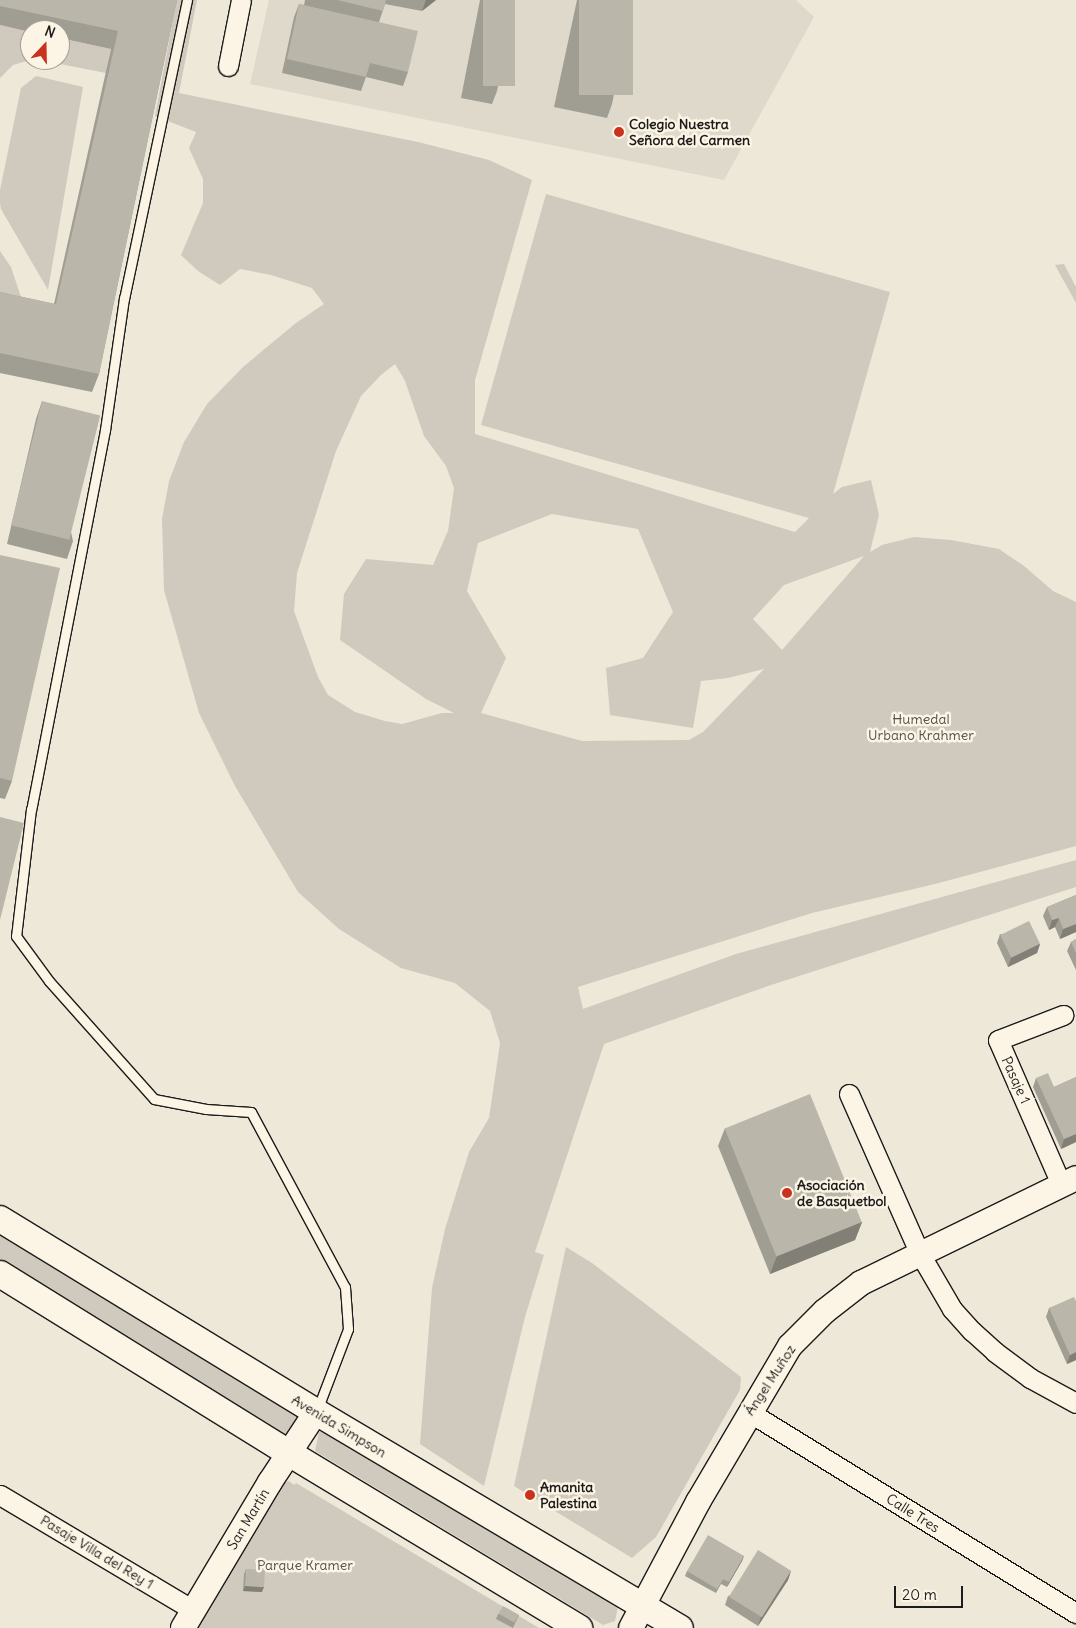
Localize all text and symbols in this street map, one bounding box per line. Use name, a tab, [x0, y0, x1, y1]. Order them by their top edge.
north arrow	[20, 20, 70, 70]
text: N	[42, 22, 58, 42]
place label: Colegio Nuestra Señora del Carmen	[629, 116, 750, 148]
marker: Colegio Nuestra Señora del Carmen	[613, 126, 625, 138]
park label: Humedal Urbano Krahmer	[868, 711, 974, 744]
street label: Pasaje 1	[998, 1054, 1034, 1106]
place label: Asociación de Basquetbol	[797, 1177, 886, 1210]
marker: Asociación de Basquetbol	[781, 1187, 793, 1199]
street label: Ángel Muñoz	[741, 1341, 799, 1419]
street label: Avenida Simpson	[289, 1391, 389, 1461]
place label: Amanita Palestina	[540, 1479, 597, 1511]
street label: San Martín	[223, 1485, 273, 1553]
marker: Amanita Palestina	[524, 1489, 536, 1501]
street label: Calle Tres	[883, 1490, 943, 1536]
street label: Pasaje Villa del Rey 1	[37, 1512, 157, 1592]
park label: Parque Kramer	[257, 1557, 353, 1573]
scale bar	[896, 1576, 965, 1608]
text: 20 m	[902, 1585, 937, 1604]

